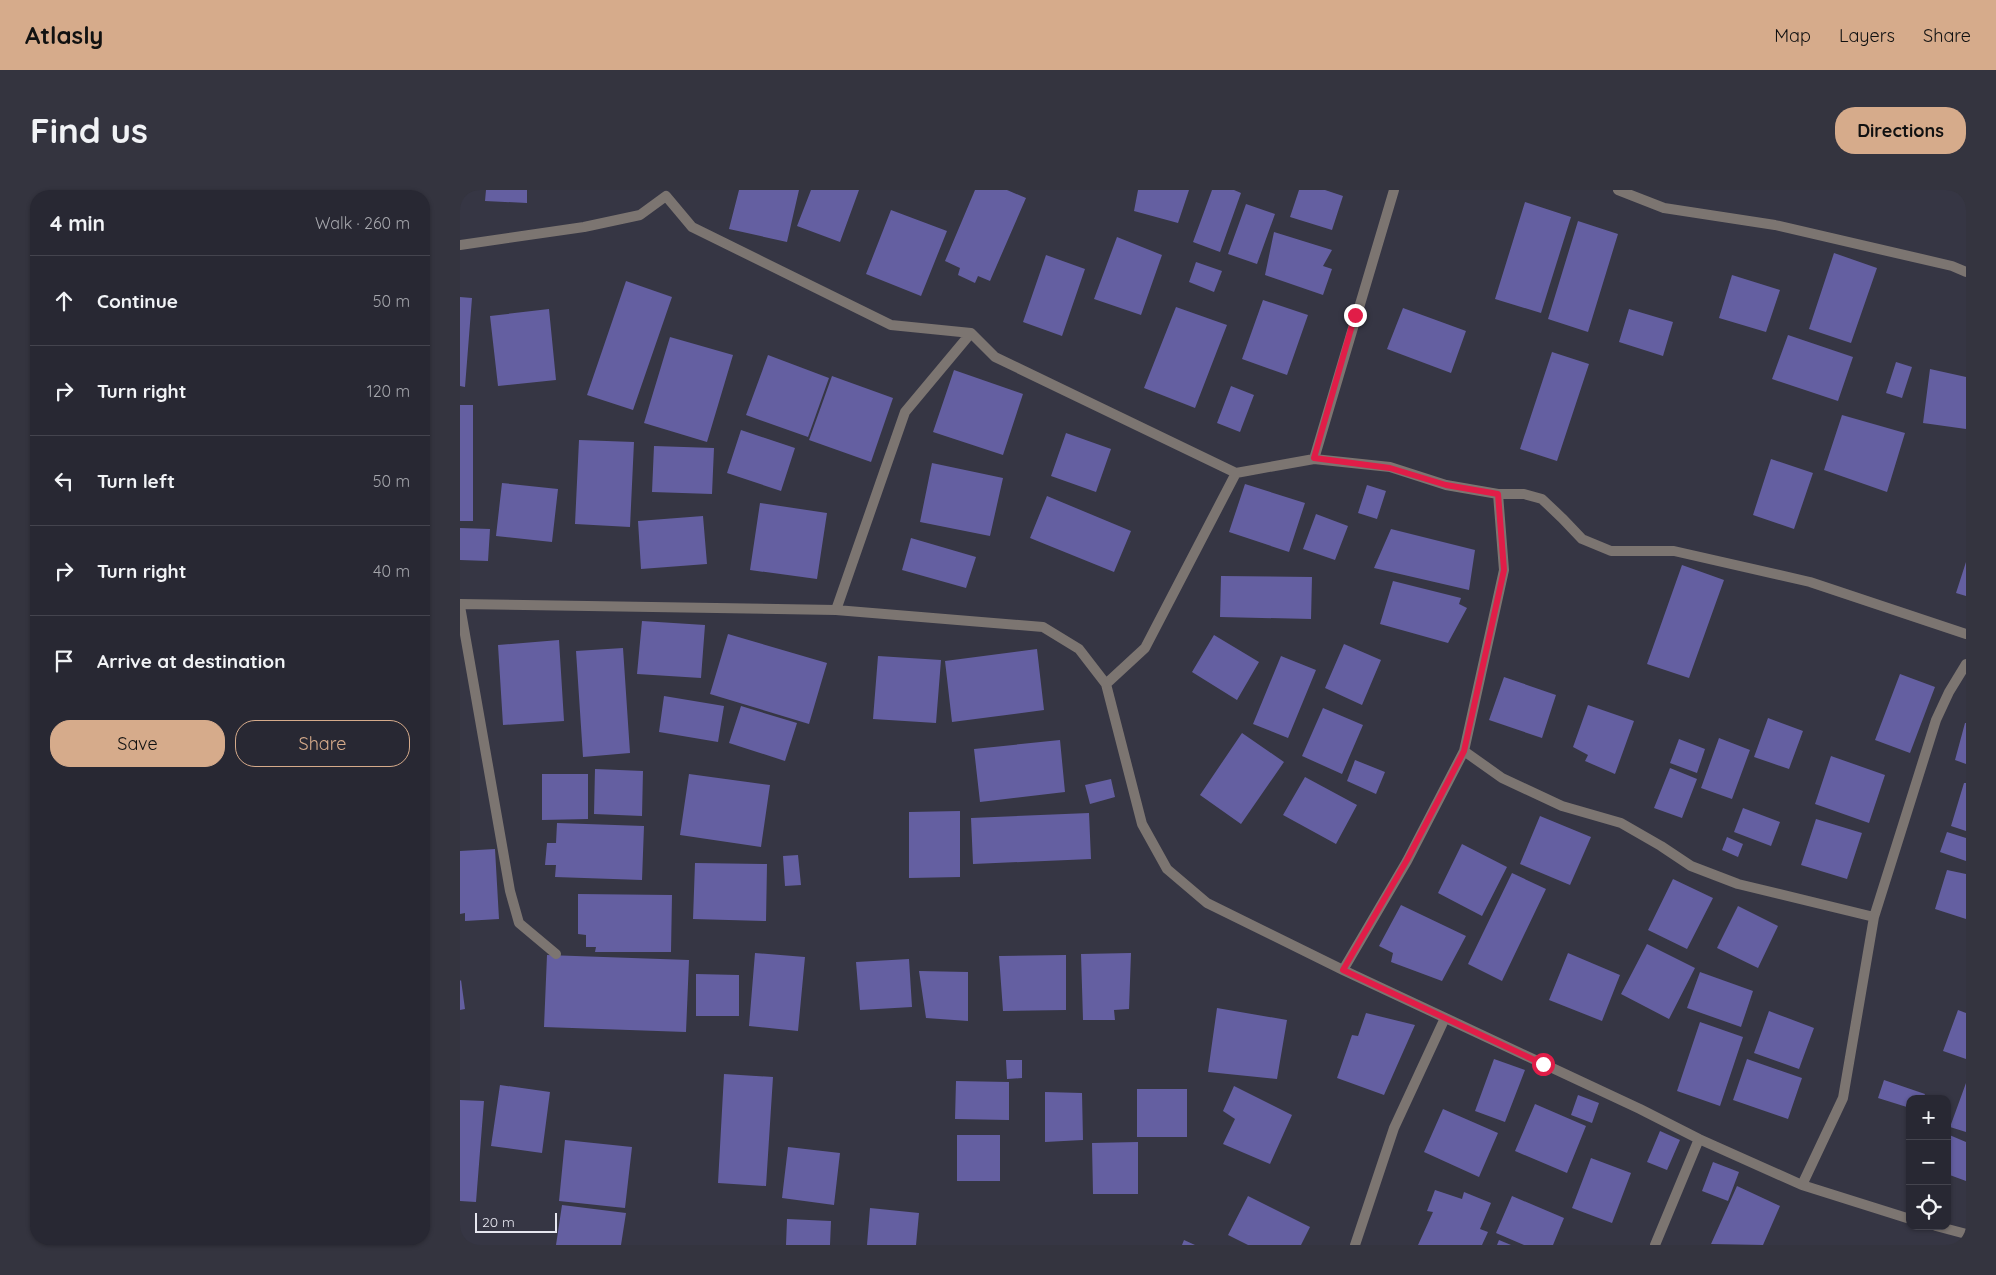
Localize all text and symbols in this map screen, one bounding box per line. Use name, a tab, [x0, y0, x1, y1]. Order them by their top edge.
text: Atlasly	[25, 20, 103, 50]
text: Map	[1774, 24, 1811, 47]
text: Layers	[1839, 24, 1895, 47]
text: Share	[1923, 24, 1971, 47]
button: Directions	[1835, 107, 1966, 154]
text: Find us	[30, 108, 148, 152]
text: 4 min	[50, 210, 105, 236]
text: Walk · 260 m	[315, 213, 410, 233]
icon: ahead	[50, 287, 78, 315]
text: Continue	[97, 289, 178, 313]
text: 50 m	[373, 291, 410, 311]
route end	[1344, 304, 1367, 327]
icon: right	[50, 377, 78, 405]
text: Turn right	[97, 379, 186, 403]
text: 120 m	[367, 381, 410, 401]
icon: left	[50, 467, 78, 495]
text: Turn left	[97, 469, 175, 493]
text: 50 m	[373, 471, 410, 491]
icon: right	[50, 557, 78, 585]
text: Turn right	[97, 559, 186, 583]
text: 40 m	[373, 561, 410, 581]
icon: arrive	[50, 647, 78, 675]
text: Arrive at destination	[97, 649, 286, 673]
button: Save	[50, 720, 225, 767]
button: Share	[235, 720, 410, 767]
route start	[1532, 1053, 1555, 1076]
map controls	[1906, 1095, 1951, 1230]
button: +	[1906, 1095, 1951, 1140]
button: −	[1906, 1140, 1951, 1185]
button: locate	[1906, 1185, 1951, 1230]
scale bar	[475, 1210, 558, 1233]
text: 20 m	[482, 1213, 515, 1231]

